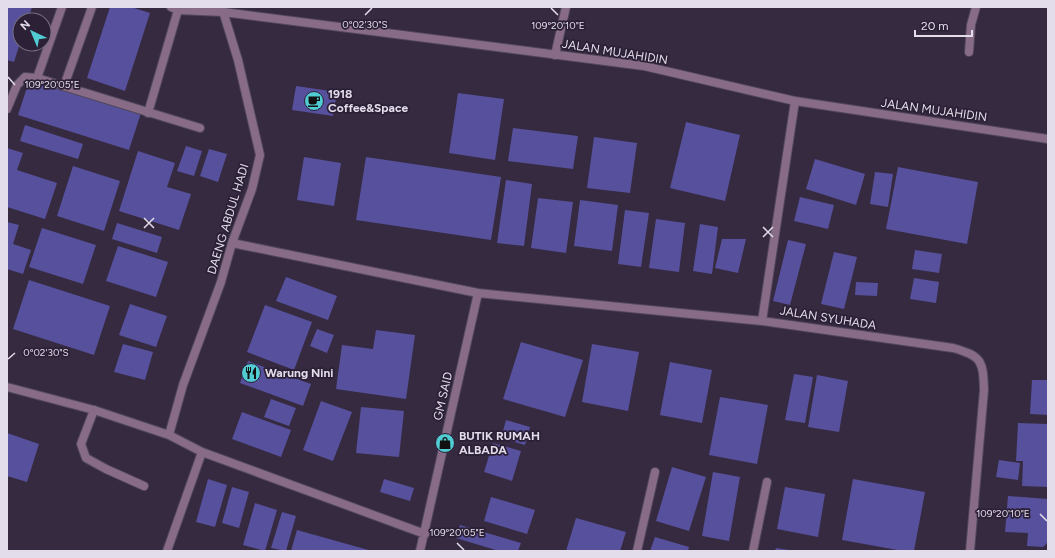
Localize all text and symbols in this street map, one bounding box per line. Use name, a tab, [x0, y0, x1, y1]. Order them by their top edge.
north arrow	[12, 12, 52, 52]
scale bar	[915, 12, 972, 38]
text: N	[18, 18, 33, 33]
text: 0°02'30"S	[342, 18, 388, 31]
text: 109°20'10"E	[531, 19, 585, 32]
text: 20 m	[921, 19, 949, 33]
street label: JALAN MUJAHIDIN	[561, 37, 669, 67]
text: 109°20'05"E	[24, 78, 80, 91]
place label: 1918 Coffee&Space	[328, 87, 408, 115]
cafe icon: 1918 Coffee&Space	[303, 90, 325, 112]
street label: JALAN MUJAHIDIN	[880, 96, 988, 124]
street label: DAENG ABDUL HADI	[205, 162, 251, 276]
street label: JALAN SYUHADA	[779, 303, 877, 333]
text: 0°02'30"S	[23, 346, 69, 359]
restaurant icon: Warung Nini	[240, 362, 262, 384]
place label: Warung Nini	[265, 366, 333, 380]
street label: GM SAID	[431, 370, 455, 422]
place label: BUTIK RUMAH ALBADA	[459, 429, 540, 457]
shop icon: BUTIK RUMAH ALBADA	[434, 432, 456, 454]
text: 109°20'10"E	[976, 507, 1030, 520]
text: 109°20'05"E	[429, 526, 485, 539]

